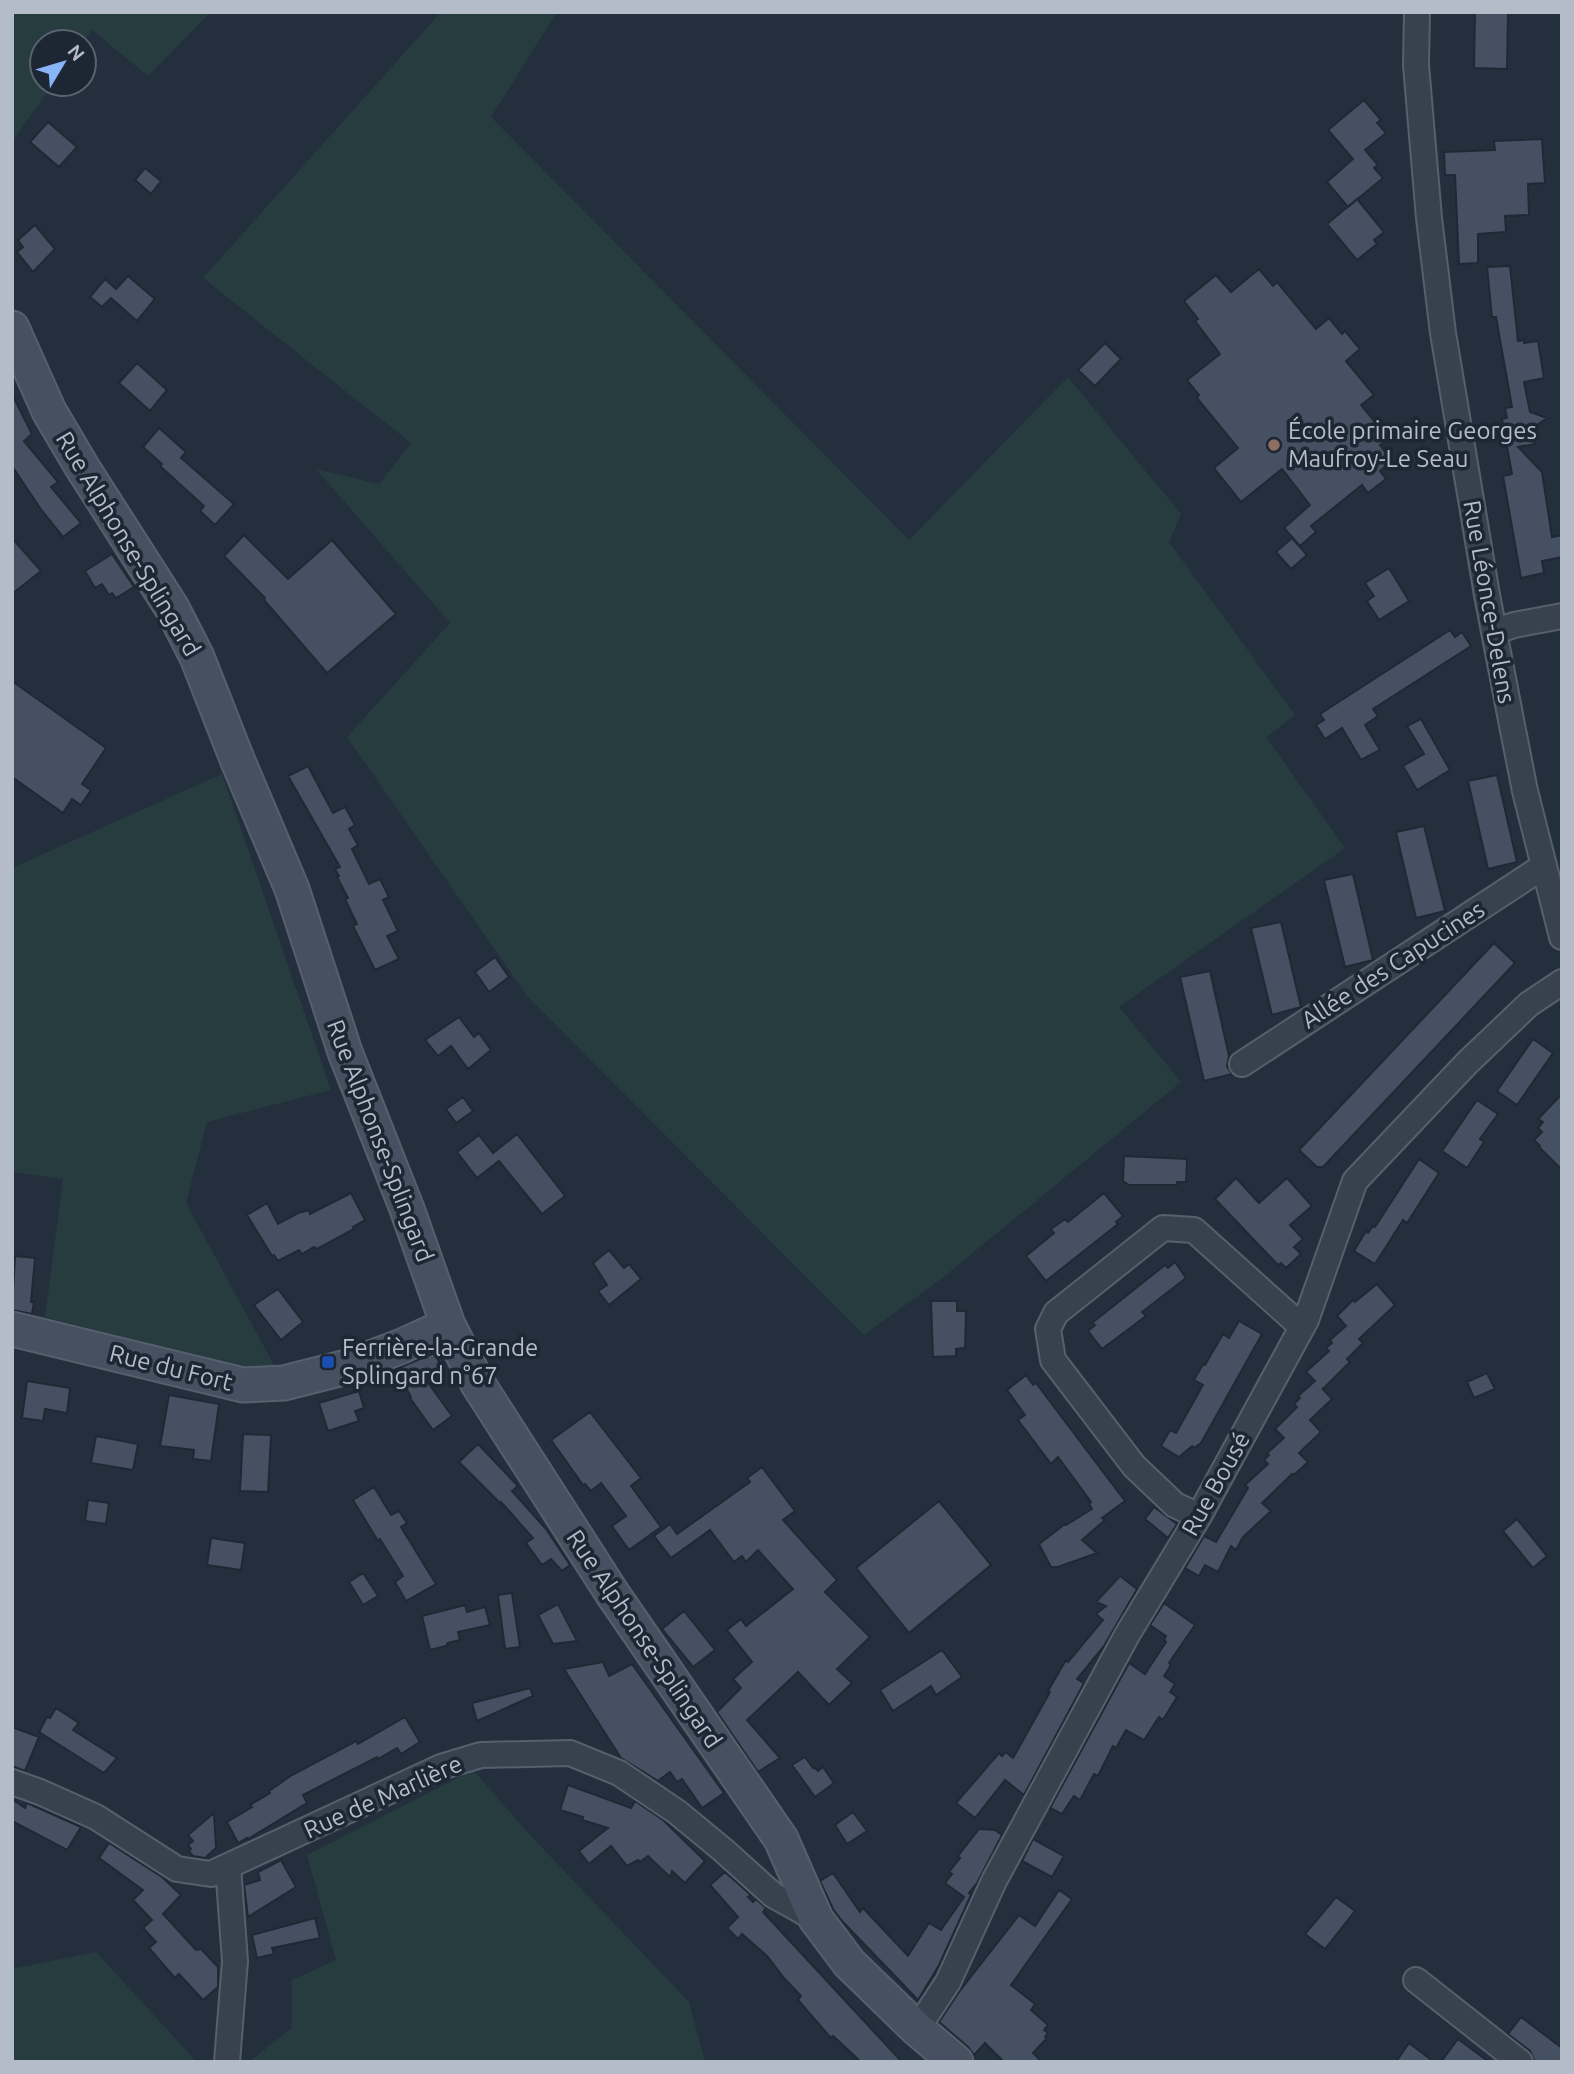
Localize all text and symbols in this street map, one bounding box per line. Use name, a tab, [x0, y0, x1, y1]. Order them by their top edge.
north arrow	[28, 28, 98, 98]
text: N	[63, 40, 89, 65]
place label: École primaire Georges Maufroy-Le Seau	[1288, 416, 1537, 472]
street label: Rue Alphonse-Splingard	[51, 427, 206, 661]
marker: École primaire Georges Maufroy-Le Seau	[1266, 437, 1282, 453]
street label: Rue Léonce-Delens	[1458, 498, 1521, 706]
street label: Allée des Capucines	[1296, 895, 1489, 1034]
street label: Rue Alphonse-Splingard	[322, 1016, 439, 1266]
place label: Ferrière-la-Grande Splingard n°67	[342, 1334, 538, 1389]
street label: Rue du Fort	[107, 1339, 236, 1396]
marker: Ferrière-la-Grande Splingard n°67	[320, 1354, 336, 1370]
street label: Rue Bousé	[1176, 1427, 1255, 1540]
street label: Rue Alphonse-Splingard	[561, 1525, 727, 1753]
street label: Rue de Marlière	[300, 1750, 466, 1843]

